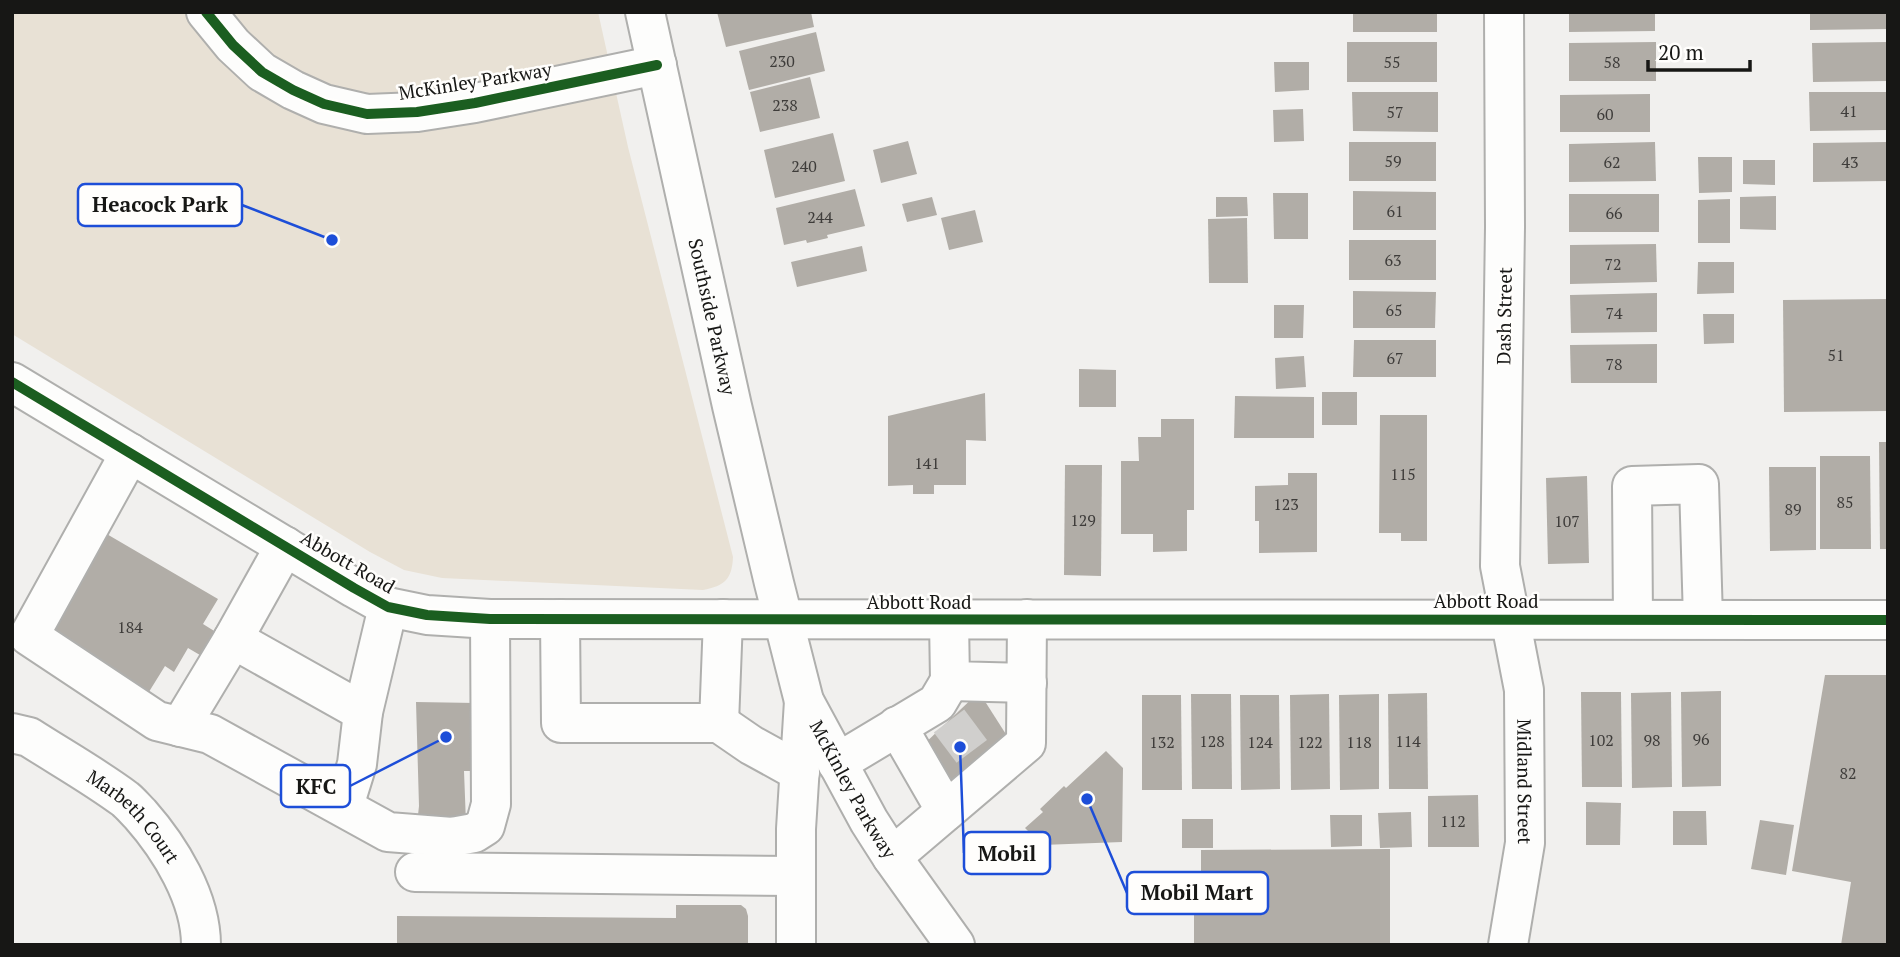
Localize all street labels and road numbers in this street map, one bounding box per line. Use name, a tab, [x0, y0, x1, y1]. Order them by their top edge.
street label: McKinley Parkway	[397, 56, 554, 105]
street label: Southside Parkway	[683, 236, 742, 398]
street label: Dash Street	[1490, 267, 1517, 365]
street label: Abbott Road	[296, 524, 400, 599]
street label: Abbott Road	[1433, 588, 1539, 613]
street label: Abbott Road	[866, 589, 972, 614]
street label: McKinley Parkway	[805, 715, 903, 863]
street label: Midland Street	[1512, 719, 1538, 844]
street label: Marbeth Court	[82, 763, 186, 868]

